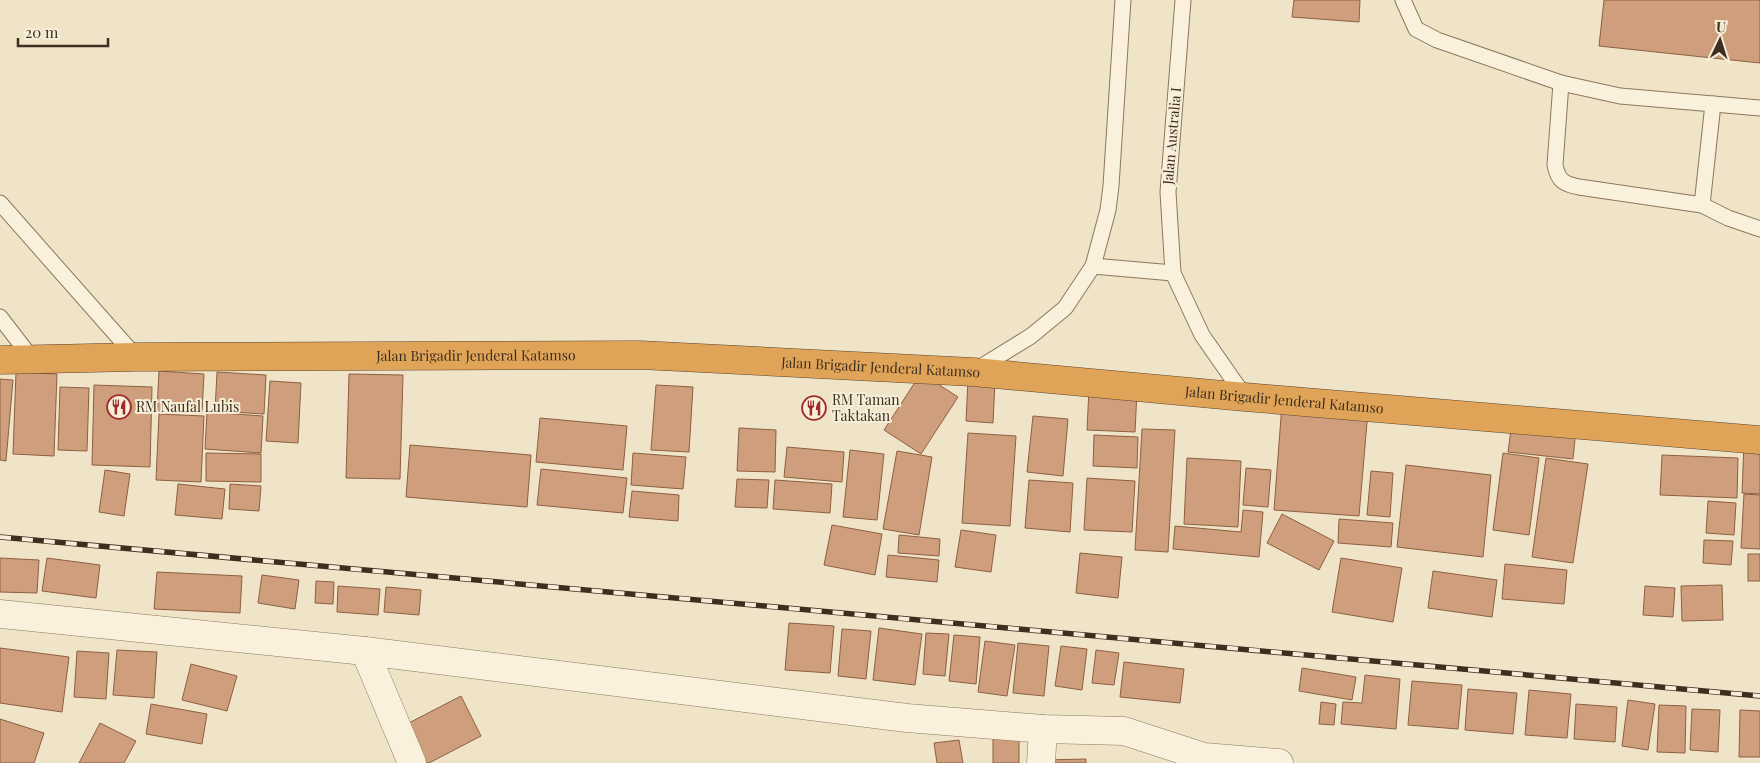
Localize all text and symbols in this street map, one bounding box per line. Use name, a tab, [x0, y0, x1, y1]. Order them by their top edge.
scale bar	[18, 15, 108, 47]
north arrow	[1695, 15, 1745, 65]
text: U	[1715, 17, 1727, 36]
text: 20 m	[25, 22, 59, 42]
street label: Jalan Australia I	[1158, 86, 1185, 186]
street label: Jalan Brigadir Jenderal Katamso	[375, 345, 576, 365]
street label: Jalan Brigadir Jenderal Katamso	[780, 352, 981, 382]
street label: Jalan Brigadir Jenderal Katamso	[1183, 381, 1385, 418]
place label: RM Taman Taktakan	[832, 390, 900, 425]
restaurant icon: RM Naufal Lubis	[106, 394, 132, 420]
restaurant icon: RM Taman Taktakan	[801, 395, 827, 421]
place label: RM Naufal Lubis	[136, 397, 239, 416]

